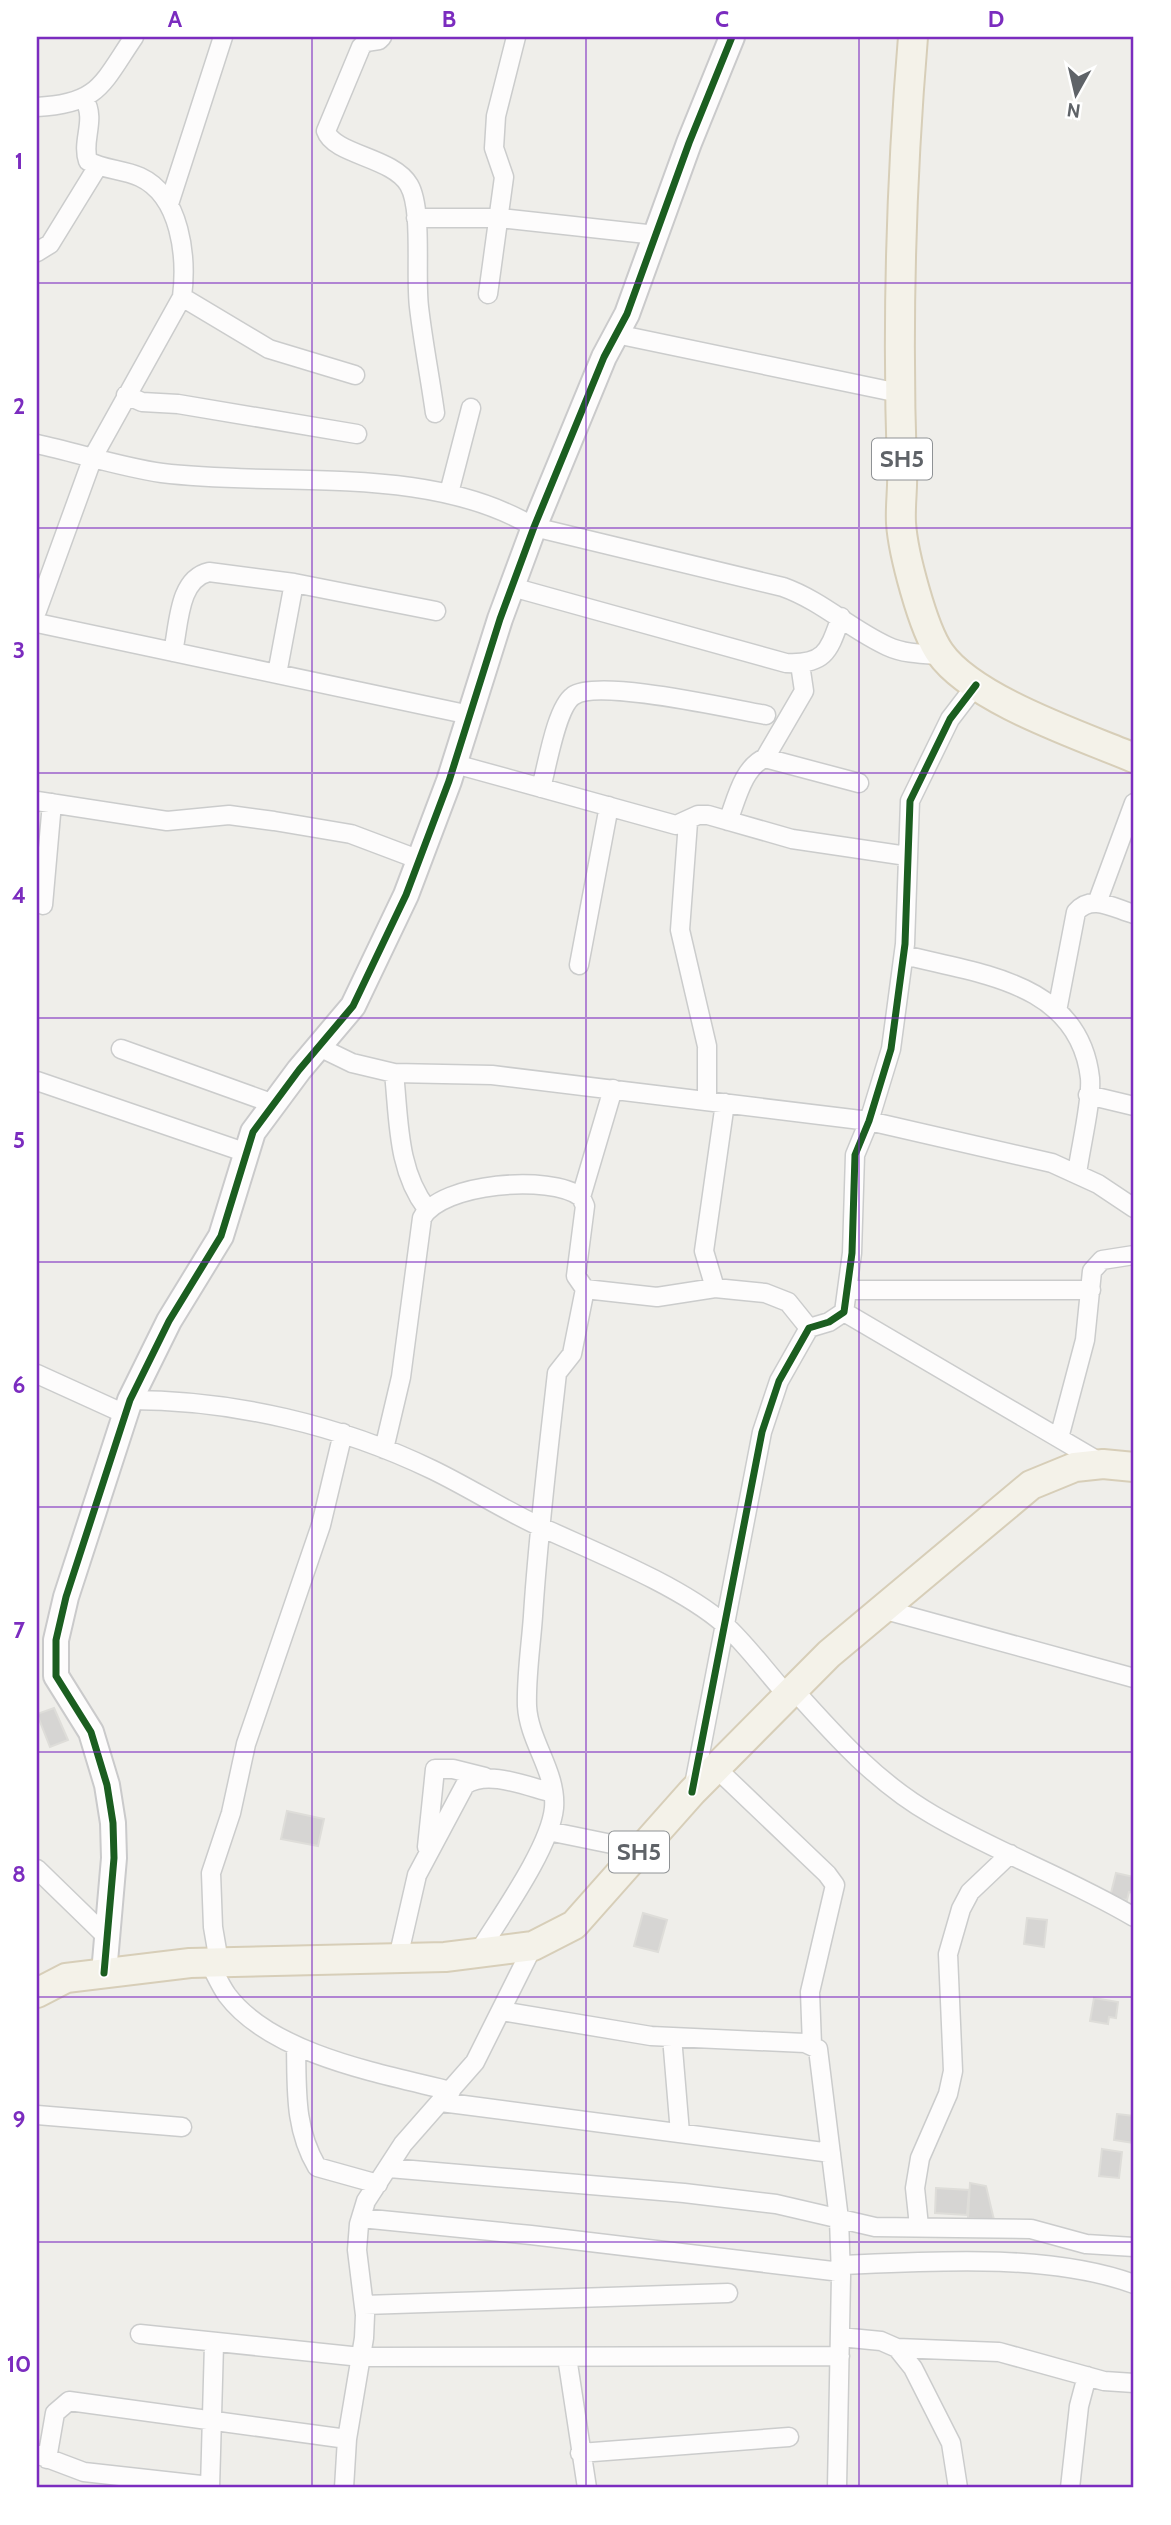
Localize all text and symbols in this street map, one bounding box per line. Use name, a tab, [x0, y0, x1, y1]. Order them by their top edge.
text: A	[168, 5, 183, 33]
text: B	[442, 5, 456, 33]
text: C	[715, 5, 729, 33]
text: D	[988, 5, 1004, 33]
north arrow	[1042, 60, 1112, 130]
text: N	[1065, 98, 1082, 123]
text: 1	[15, 147, 23, 175]
text: 2	[13, 392, 25, 420]
road number: SH5	[872, 438, 932, 480]
text: 3	[13, 636, 25, 664]
text: 4	[12, 881, 26, 909]
text: 5	[13, 1126, 25, 1154]
text: 6	[13, 1371, 25, 1399]
text: 7	[13, 1616, 25, 1644]
road number: SH5	[609, 1831, 669, 1872]
text: 8	[12, 1860, 26, 1888]
text: 9	[13, 2105, 25, 2133]
text: 10	[7, 2350, 31, 2378]

